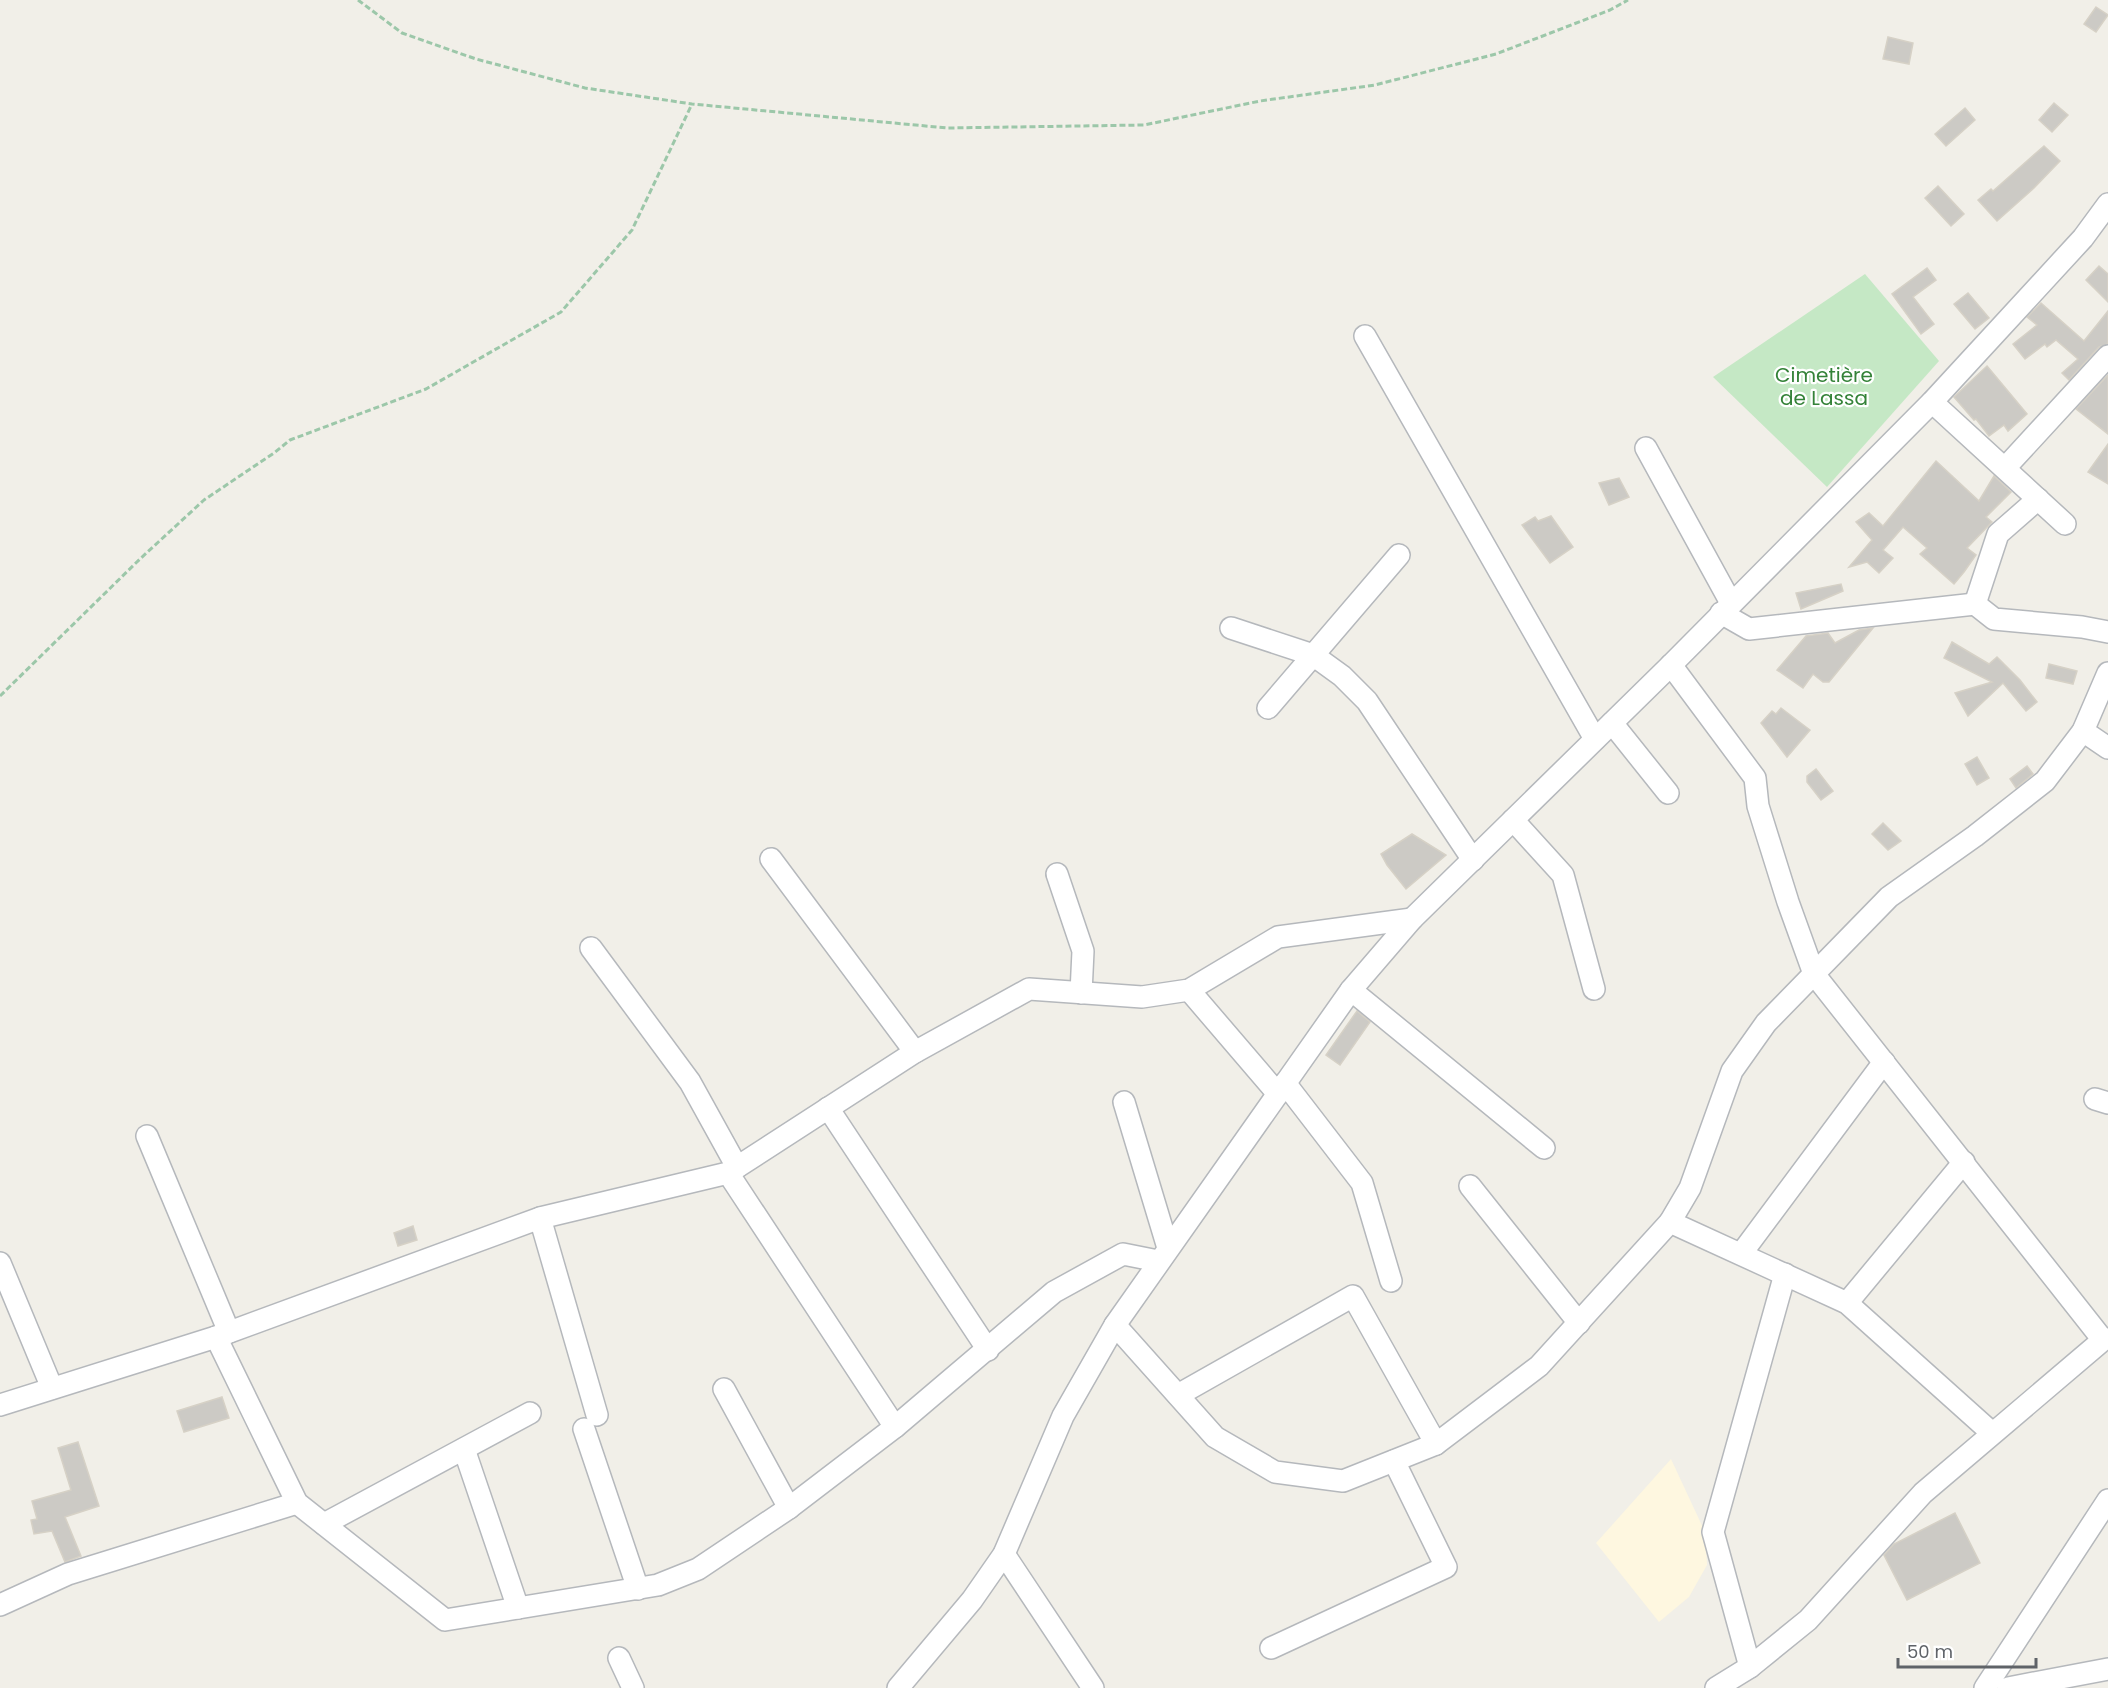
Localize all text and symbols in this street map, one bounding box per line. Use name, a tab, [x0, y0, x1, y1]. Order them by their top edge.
park label: Cimetière de Lassa	[1775, 361, 1873, 412]
scale bar	[1898, 1631, 2036, 1669]
text: 50 m	[1907, 1639, 1953, 1664]

